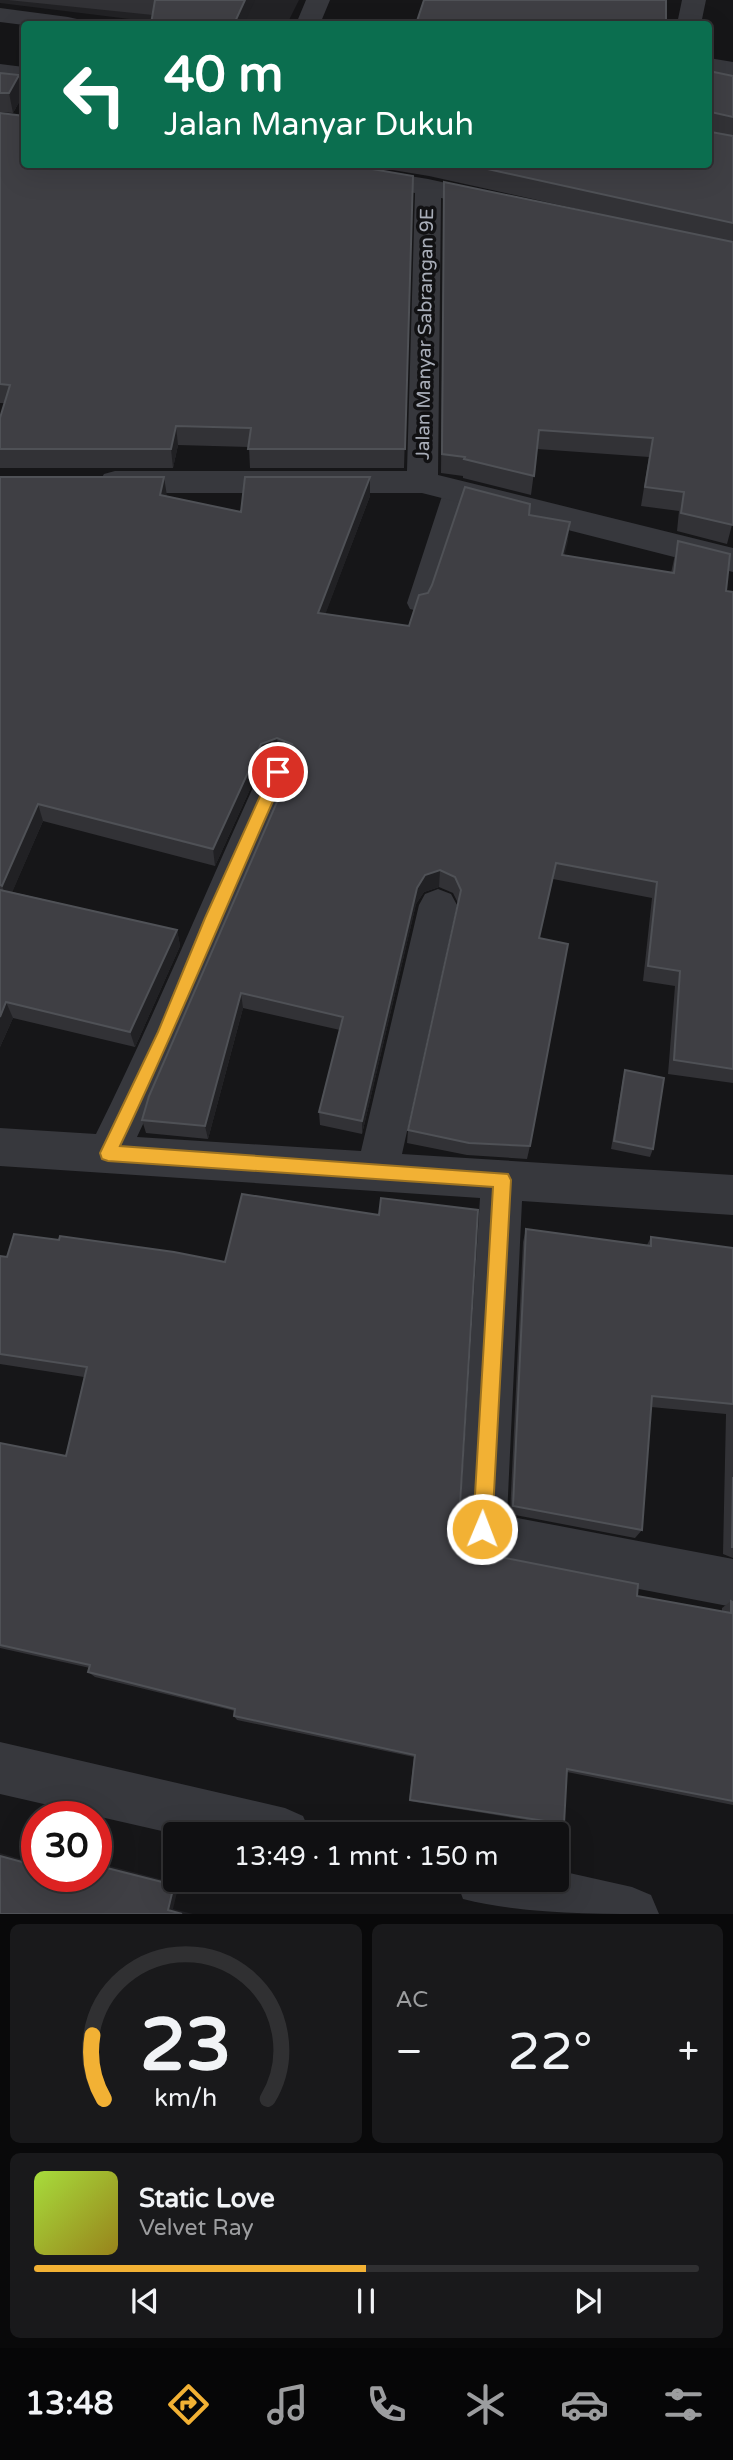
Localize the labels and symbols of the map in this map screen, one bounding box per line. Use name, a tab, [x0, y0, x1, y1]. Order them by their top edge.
street label: Jalan Manyar Sabrangan 9E	[412, 208, 438, 460]
pin	[248, 742, 308, 802]
position arrow	[445, 1492, 519, 1566]
speed limit sign: 30	[21, 1801, 112, 1892]

